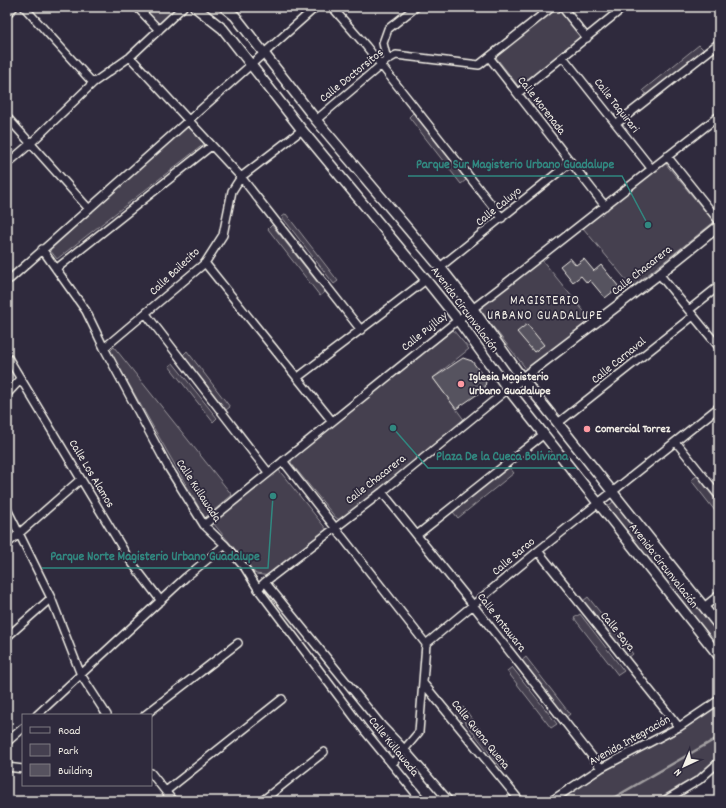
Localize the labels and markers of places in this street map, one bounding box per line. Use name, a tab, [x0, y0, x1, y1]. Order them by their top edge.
callout: Parque Sur Magisterio Urbano Guadalupe	[408, 151, 622, 176]
place label: Iglesia Magisterio Urbano Guadalupe	[469, 369, 551, 400]
marker: Iglesia Magisterio Urbano Guadalupe	[456, 379, 466, 389]
place label: Comercial Torrez	[595, 421, 671, 438]
marker: Comercial Torrez	[582, 424, 592, 434]
callout: Plaza De la Cueca Boliviana	[428, 443, 576, 468]
callout: Parque Norte Magisterio Urbano Guadalupe	[42, 543, 268, 568]

